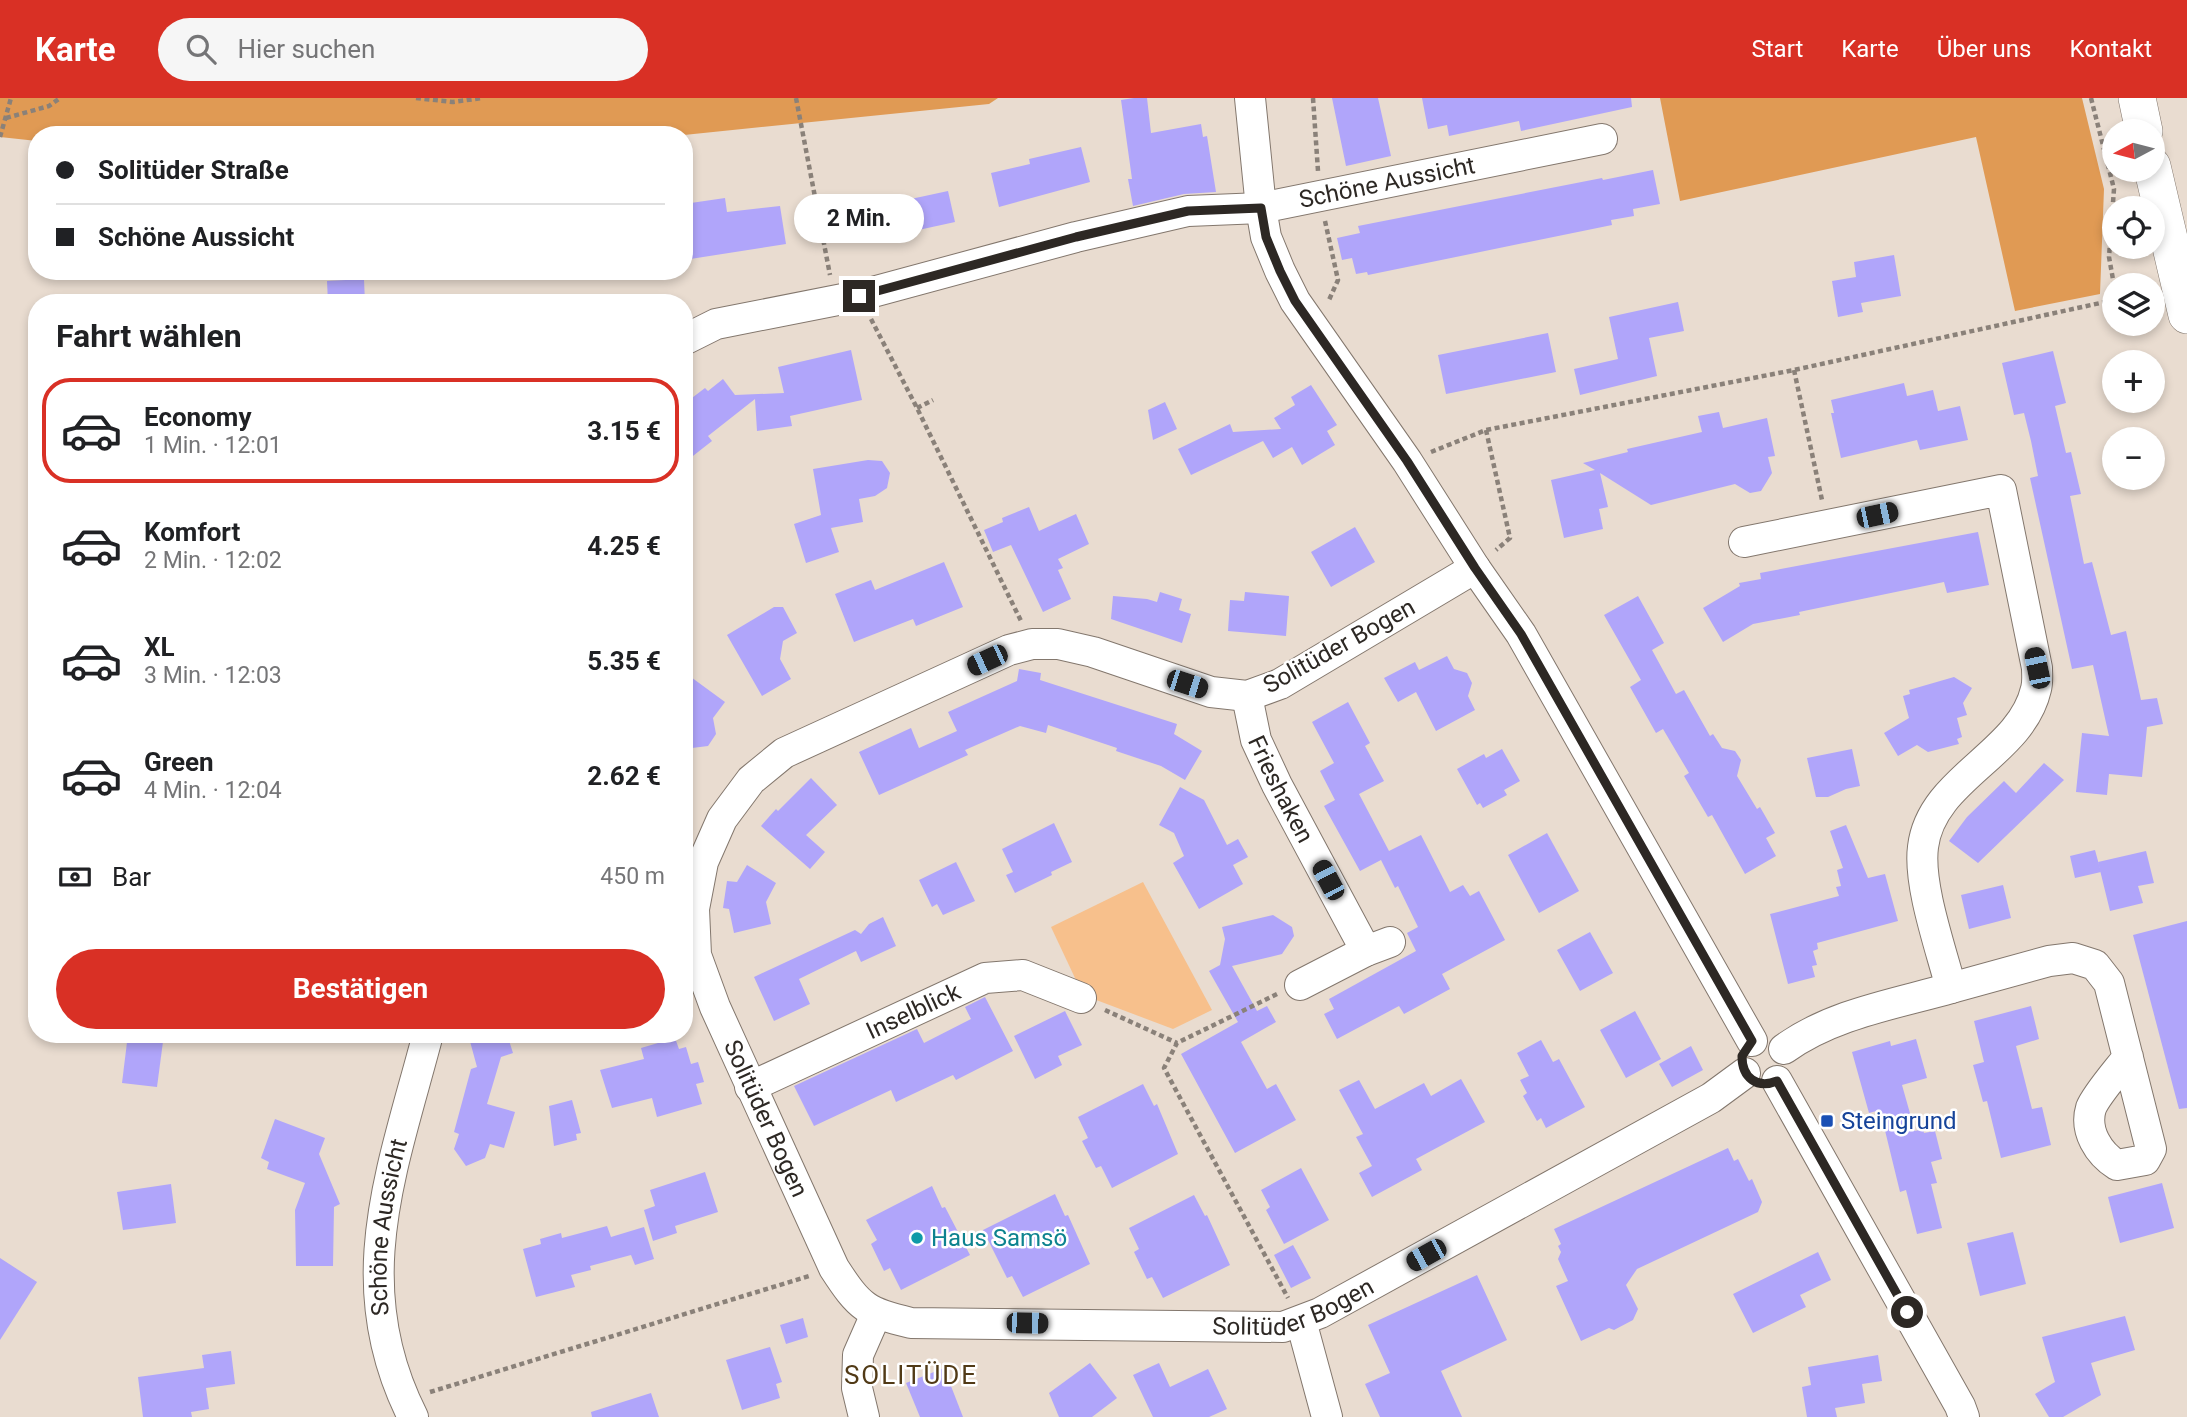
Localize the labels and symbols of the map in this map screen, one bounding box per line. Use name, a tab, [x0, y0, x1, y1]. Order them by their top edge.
north arrow	[2102, 119, 2165, 182]
street label: Schöne Aussicht	[1297, 151, 1478, 214]
callout: 2 Min.	[794, 194, 924, 244]
route end	[843, 280, 875, 312]
car	[1855, 500, 1900, 530]
street label: Solitüder Bogen	[1258, 593, 1420, 699]
car	[964, 642, 1011, 678]
car	[2023, 645, 2052, 691]
car	[1164, 668, 1211, 700]
street label: Frieshaken	[1242, 731, 1319, 848]
car	[1309, 857, 1348, 903]
street label: Inselblick	[862, 977, 966, 1045]
street label: Solitüder Bogen	[718, 1036, 814, 1201]
place label: Steingrund	[1841, 1107, 1957, 1135]
marker: Steingrund	[1819, 1113, 1835, 1129]
street label: Schöne Aussicht	[365, 1136, 413, 1317]
place label: Haus Samsö	[931, 1224, 1067, 1252]
marker: Haus Samsö	[909, 1230, 925, 1246]
car	[1403, 1236, 1450, 1274]
street label: Solitüder Bogen	[1212, 1272, 1378, 1341]
route start	[1891, 1296, 1923, 1328]
car	[1006, 1312, 1049, 1334]
district label: SOLITÜDE	[844, 1360, 978, 1390]

